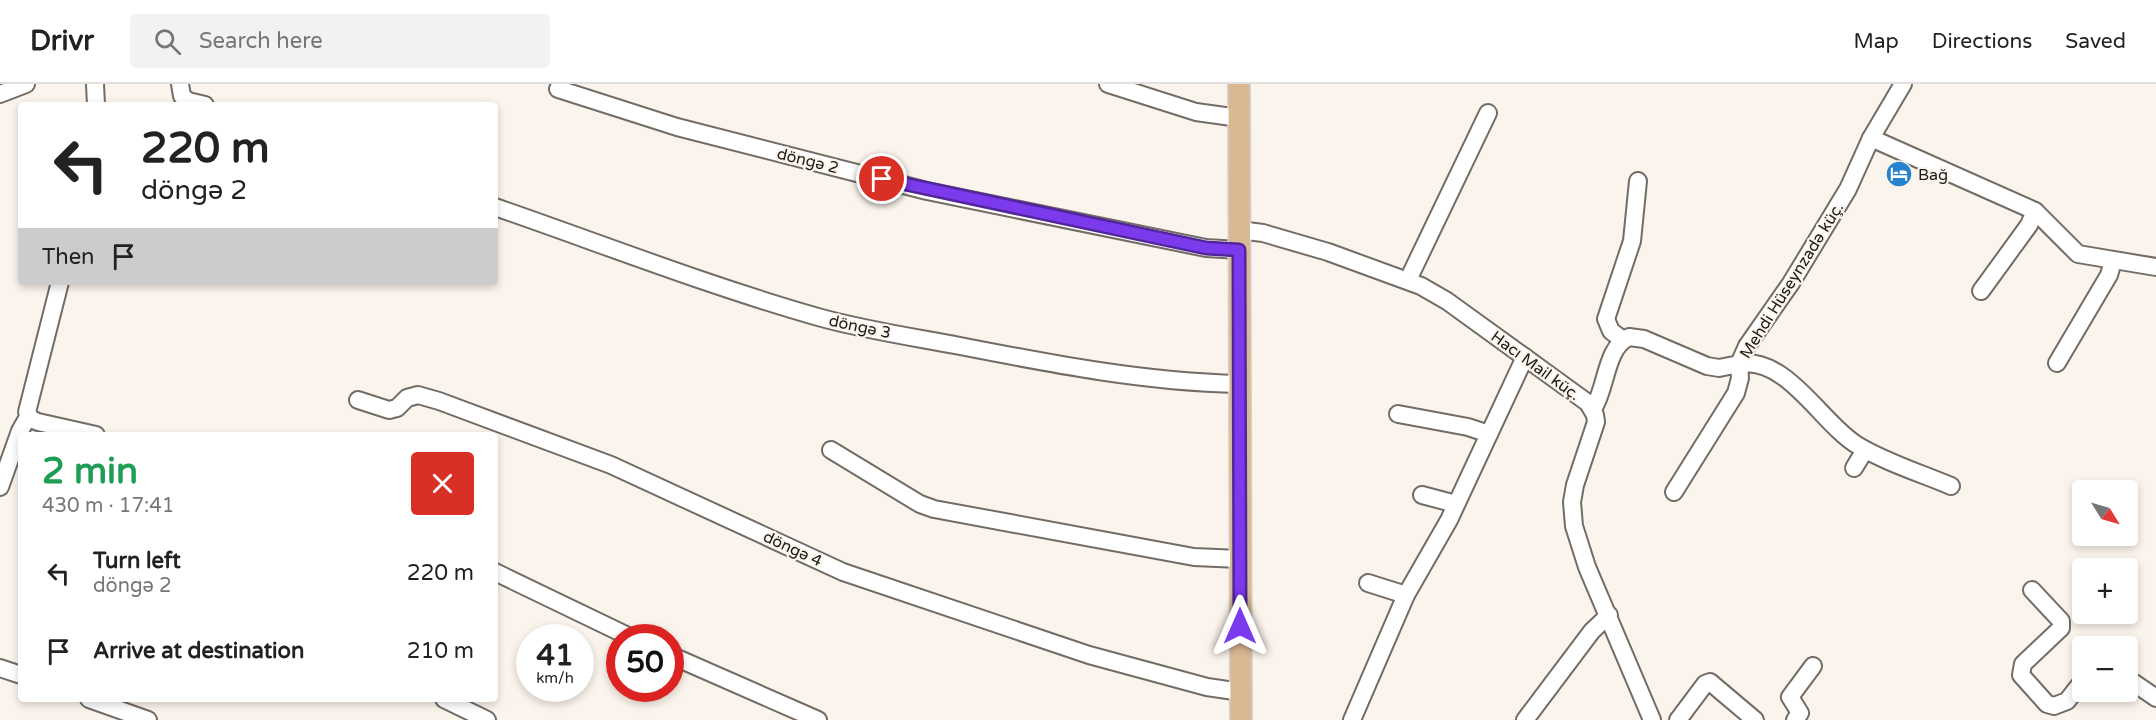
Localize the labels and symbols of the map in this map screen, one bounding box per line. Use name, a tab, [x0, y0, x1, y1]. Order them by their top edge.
street label: döngə 2	[775, 144, 841, 178]
pin	[856, 153, 907, 204]
hotel icon: Bağ	[1884, 159, 1914, 189]
place label: Bağ	[1918, 165, 1948, 185]
street label: Mehdi Hüseynzadə küç.	[1736, 199, 1848, 362]
street label: döngə 3	[827, 311, 893, 343]
street label: Hacı Mail küç.	[1487, 327, 1584, 405]
north arrow	[2072, 480, 2138, 546]
street label: döngə 4	[760, 527, 825, 571]
position arrow	[1208, 594, 1272, 658]
speed limit sign: 50	[606, 624, 684, 702]

